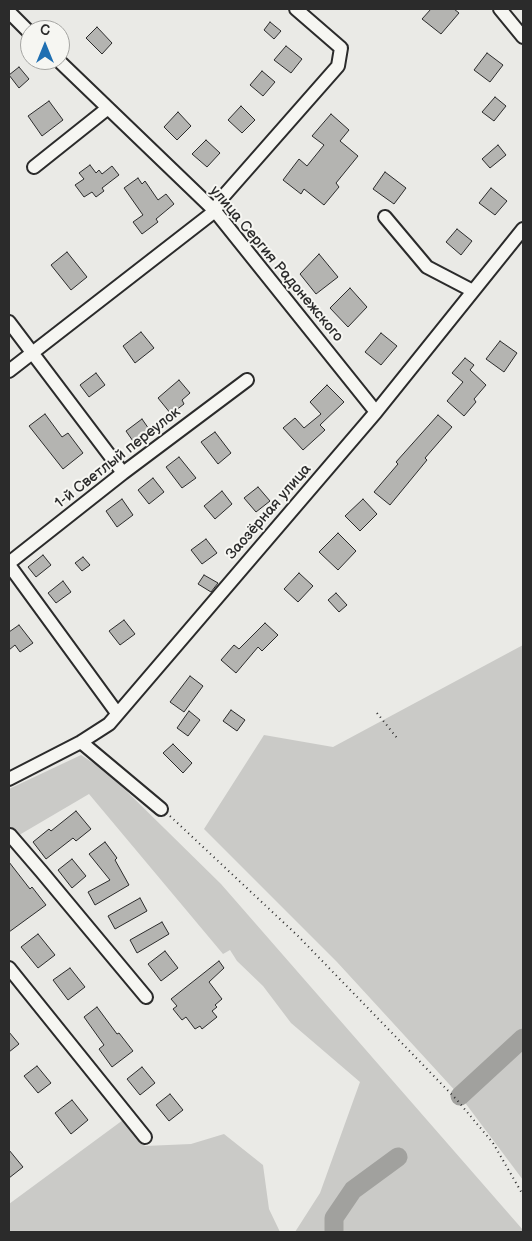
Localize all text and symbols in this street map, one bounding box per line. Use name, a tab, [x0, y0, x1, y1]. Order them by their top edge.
north arrow	[20, 20, 70, 70]
text: С	[40, 22, 50, 39]
street label: улица Сергия Радонежского	[206, 182, 346, 346]
street label: 1-й Светлый переулок	[52, 403, 184, 513]
street label: Заозёрная улица	[223, 461, 315, 563]

